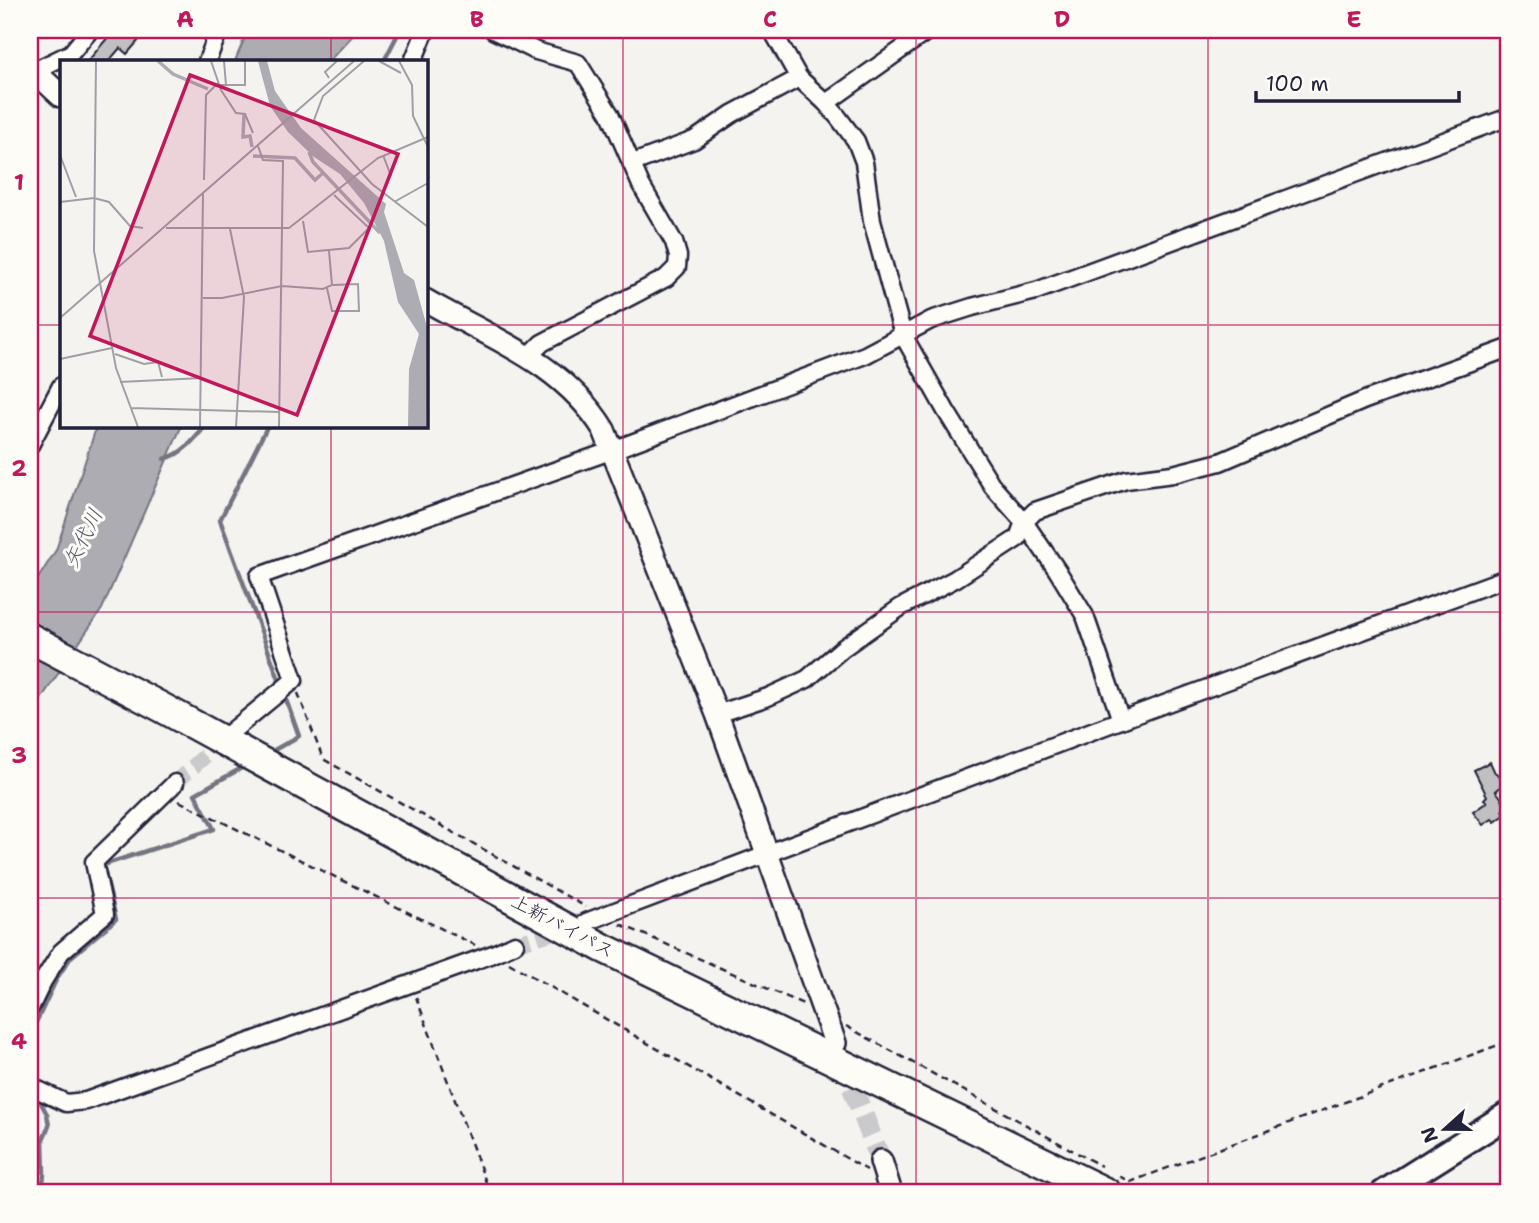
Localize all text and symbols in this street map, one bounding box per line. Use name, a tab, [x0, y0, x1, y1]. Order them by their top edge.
text: A	[176, 4, 194, 34]
text: B	[470, 4, 484, 34]
text: C	[763, 4, 777, 34]
text: D	[1054, 4, 1070, 34]
text: E	[1346, 4, 1362, 34]
inset map	[60, 60, 427, 427]
scale bar	[1256, 60, 1458, 104]
text: 100 m	[1266, 70, 1329, 98]
text: 1	[14, 167, 24, 197]
text: 2	[11, 453, 27, 483]
water label: 矢代川	[57, 504, 109, 572]
text: 3	[11, 740, 27, 770]
street label: 上新バイパス	[507, 888, 619, 964]
text: 4	[11, 1026, 27, 1056]
north arrow	[1410, 1094, 1480, 1164]
text: N	[1415, 1123, 1444, 1146]

